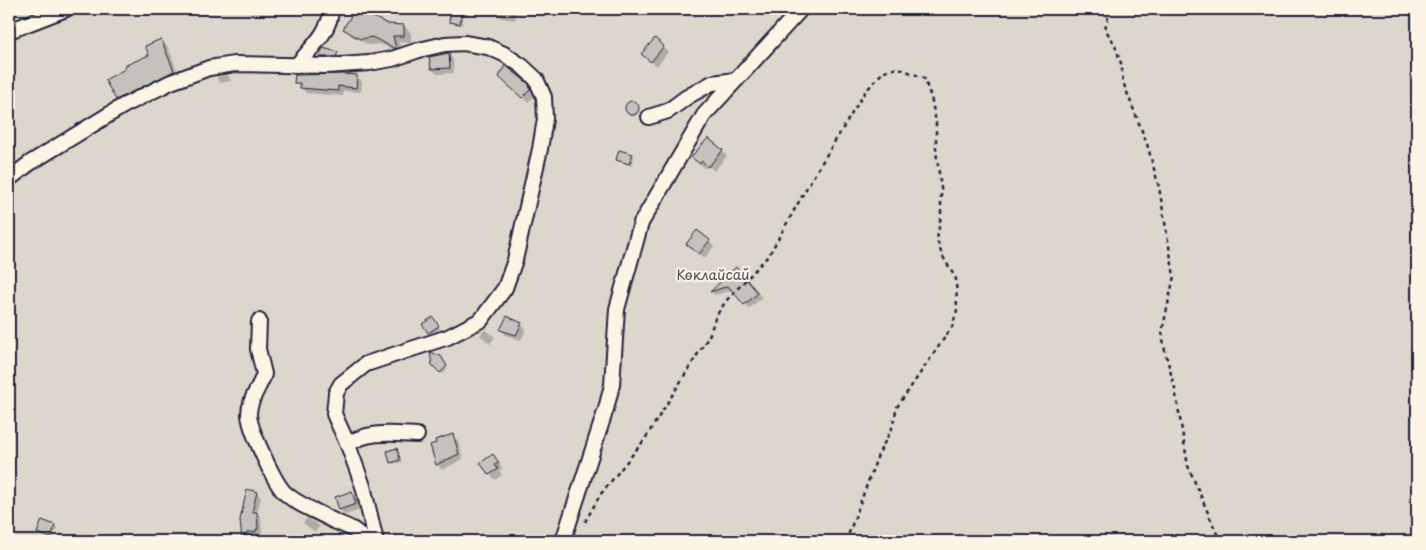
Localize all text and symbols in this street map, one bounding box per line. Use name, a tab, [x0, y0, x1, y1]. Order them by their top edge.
park label: Көклайсай	[676, 264, 750, 285]

